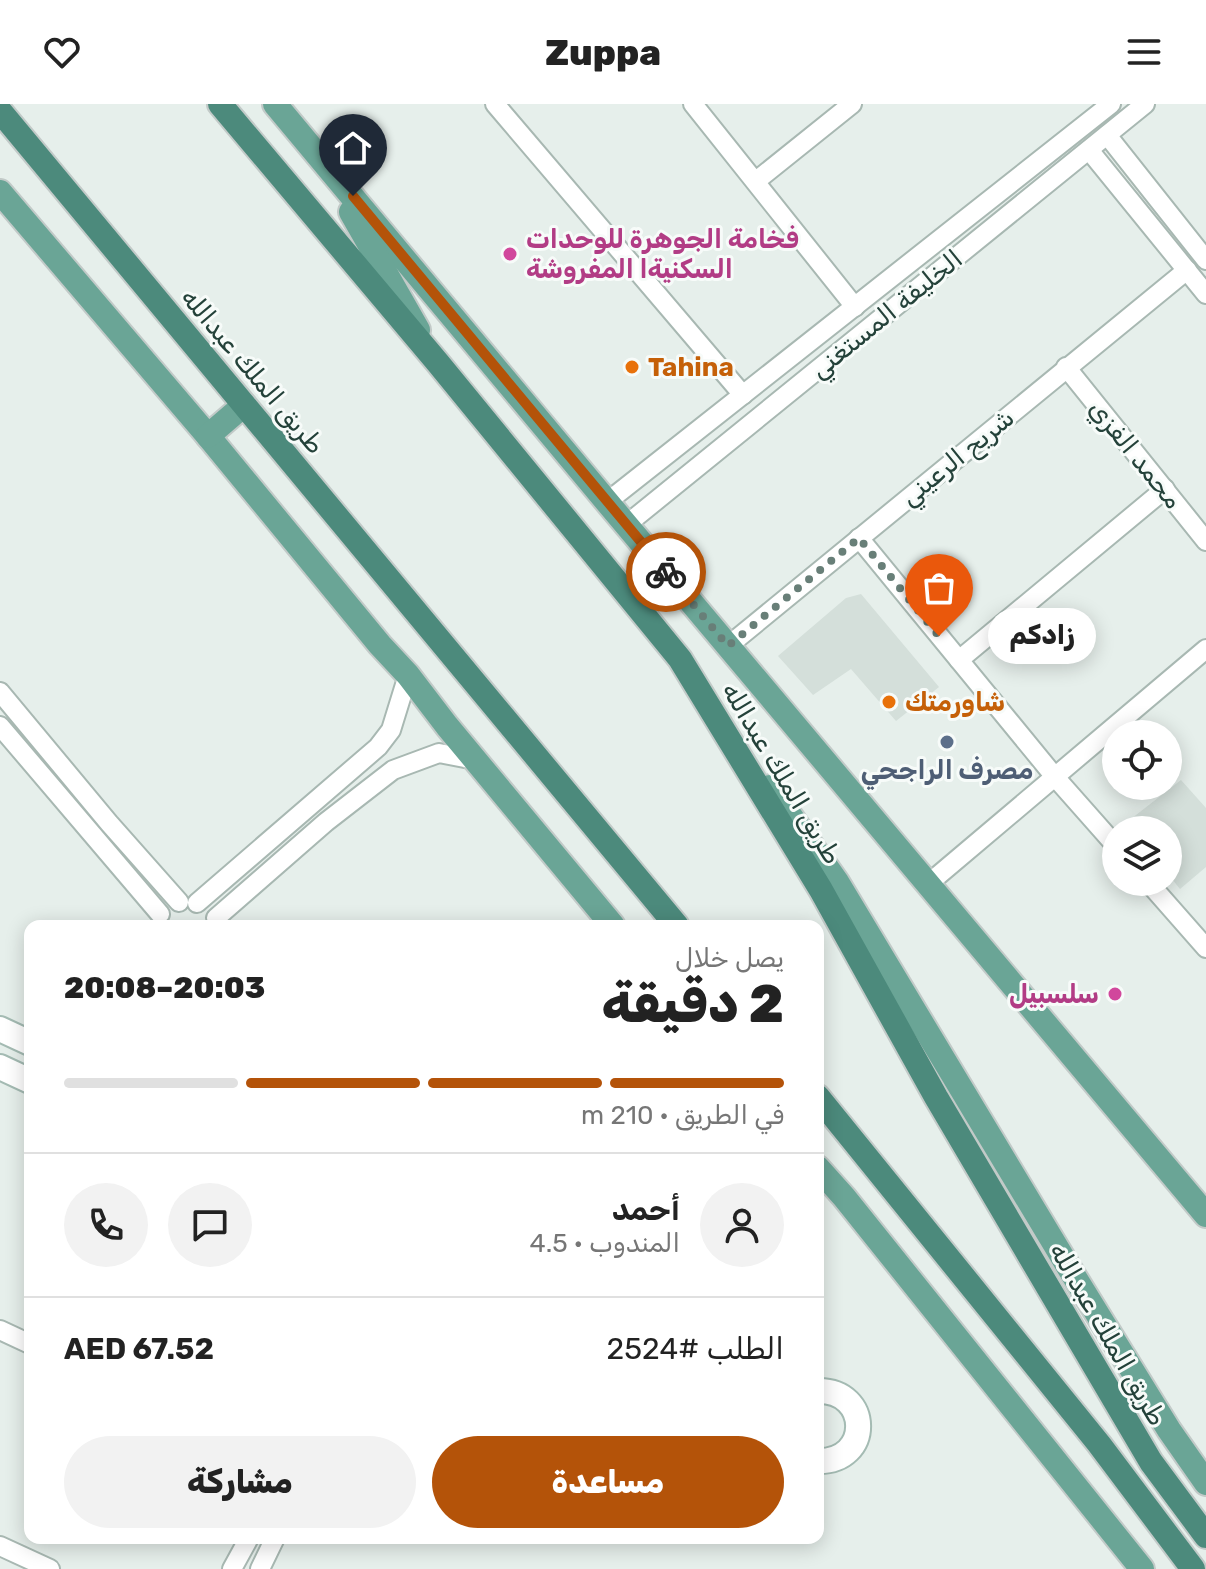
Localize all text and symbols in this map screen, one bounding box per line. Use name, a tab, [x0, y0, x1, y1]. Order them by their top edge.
icon: heart	[40, 30, 84, 74]
icon: menu	[1122, 30, 1166, 74]
text: Zuppa	[545, 31, 661, 74]
pin	[319, 114, 387, 196]
icon: home	[331, 126, 375, 170]
place label: فخامة الجوهرة للوحدات السكنيةا المفروشة	[526, 224, 799, 285]
street label: الخليفة المستغني	[804, 243, 971, 388]
marker: فخامة الجوهرة للوحدات السكنيةا المفروشة	[501, 245, 519, 263]
street label: طريق الملك عبدالله	[174, 282, 331, 460]
place label: Tahina	[648, 352, 734, 383]
marker: Tahina	[623, 358, 641, 376]
street label: محمد الفزي	[1081, 393, 1189, 516]
street label: شريح الرعيني	[894, 402, 1023, 516]
courier	[626, 532, 706, 612]
icon: bike	[644, 550, 688, 594]
pin	[905, 554, 973, 636]
icon: bag	[917, 566, 961, 610]
callout: زادكم	[987, 608, 1095, 664]
text: زادكم	[1009, 620, 1075, 651]
street label: طريق الملك عبدالله	[715, 677, 848, 870]
place label: شاورمتك	[905, 687, 1005, 718]
marker: شاورمتك	[880, 693, 898, 711]
map controls	[1102, 720, 1182, 896]
button: locate	[1102, 720, 1182, 800]
marker: مصرف الراجحي	[938, 733, 956, 751]
place label: مصرف الراجحي	[861, 755, 1033, 790]
button: layers	[1102, 816, 1182, 896]
text: يصل خلال	[675, 943, 784, 974]
text: 20:03–20:08	[64, 970, 265, 1006]
text: 2 دقيقة	[601, 973, 784, 1035]
place label: سلسبيل	[1009, 979, 1099, 1010]
marker: سلسبيل	[1106, 985, 1124, 1003]
text: في الطريق · 210 m	[581, 1100, 784, 1131]
button: phone	[64, 1183, 148, 1267]
button: chat	[168, 1183, 252, 1267]
button: person	[700, 1183, 784, 1267]
text: أحمد	[612, 1192, 680, 1228]
text: المندوب · 4.5	[530, 1228, 680, 1259]
street label: طريق الملك عبدالله	[1043, 1237, 1173, 1431]
text: AED 67.52	[64, 1331, 214, 1367]
text: الطلب #2524	[607, 1331, 784, 1367]
button: مشاركة	[64, 1436, 416, 1528]
button: مساعدة	[432, 1436, 784, 1528]

